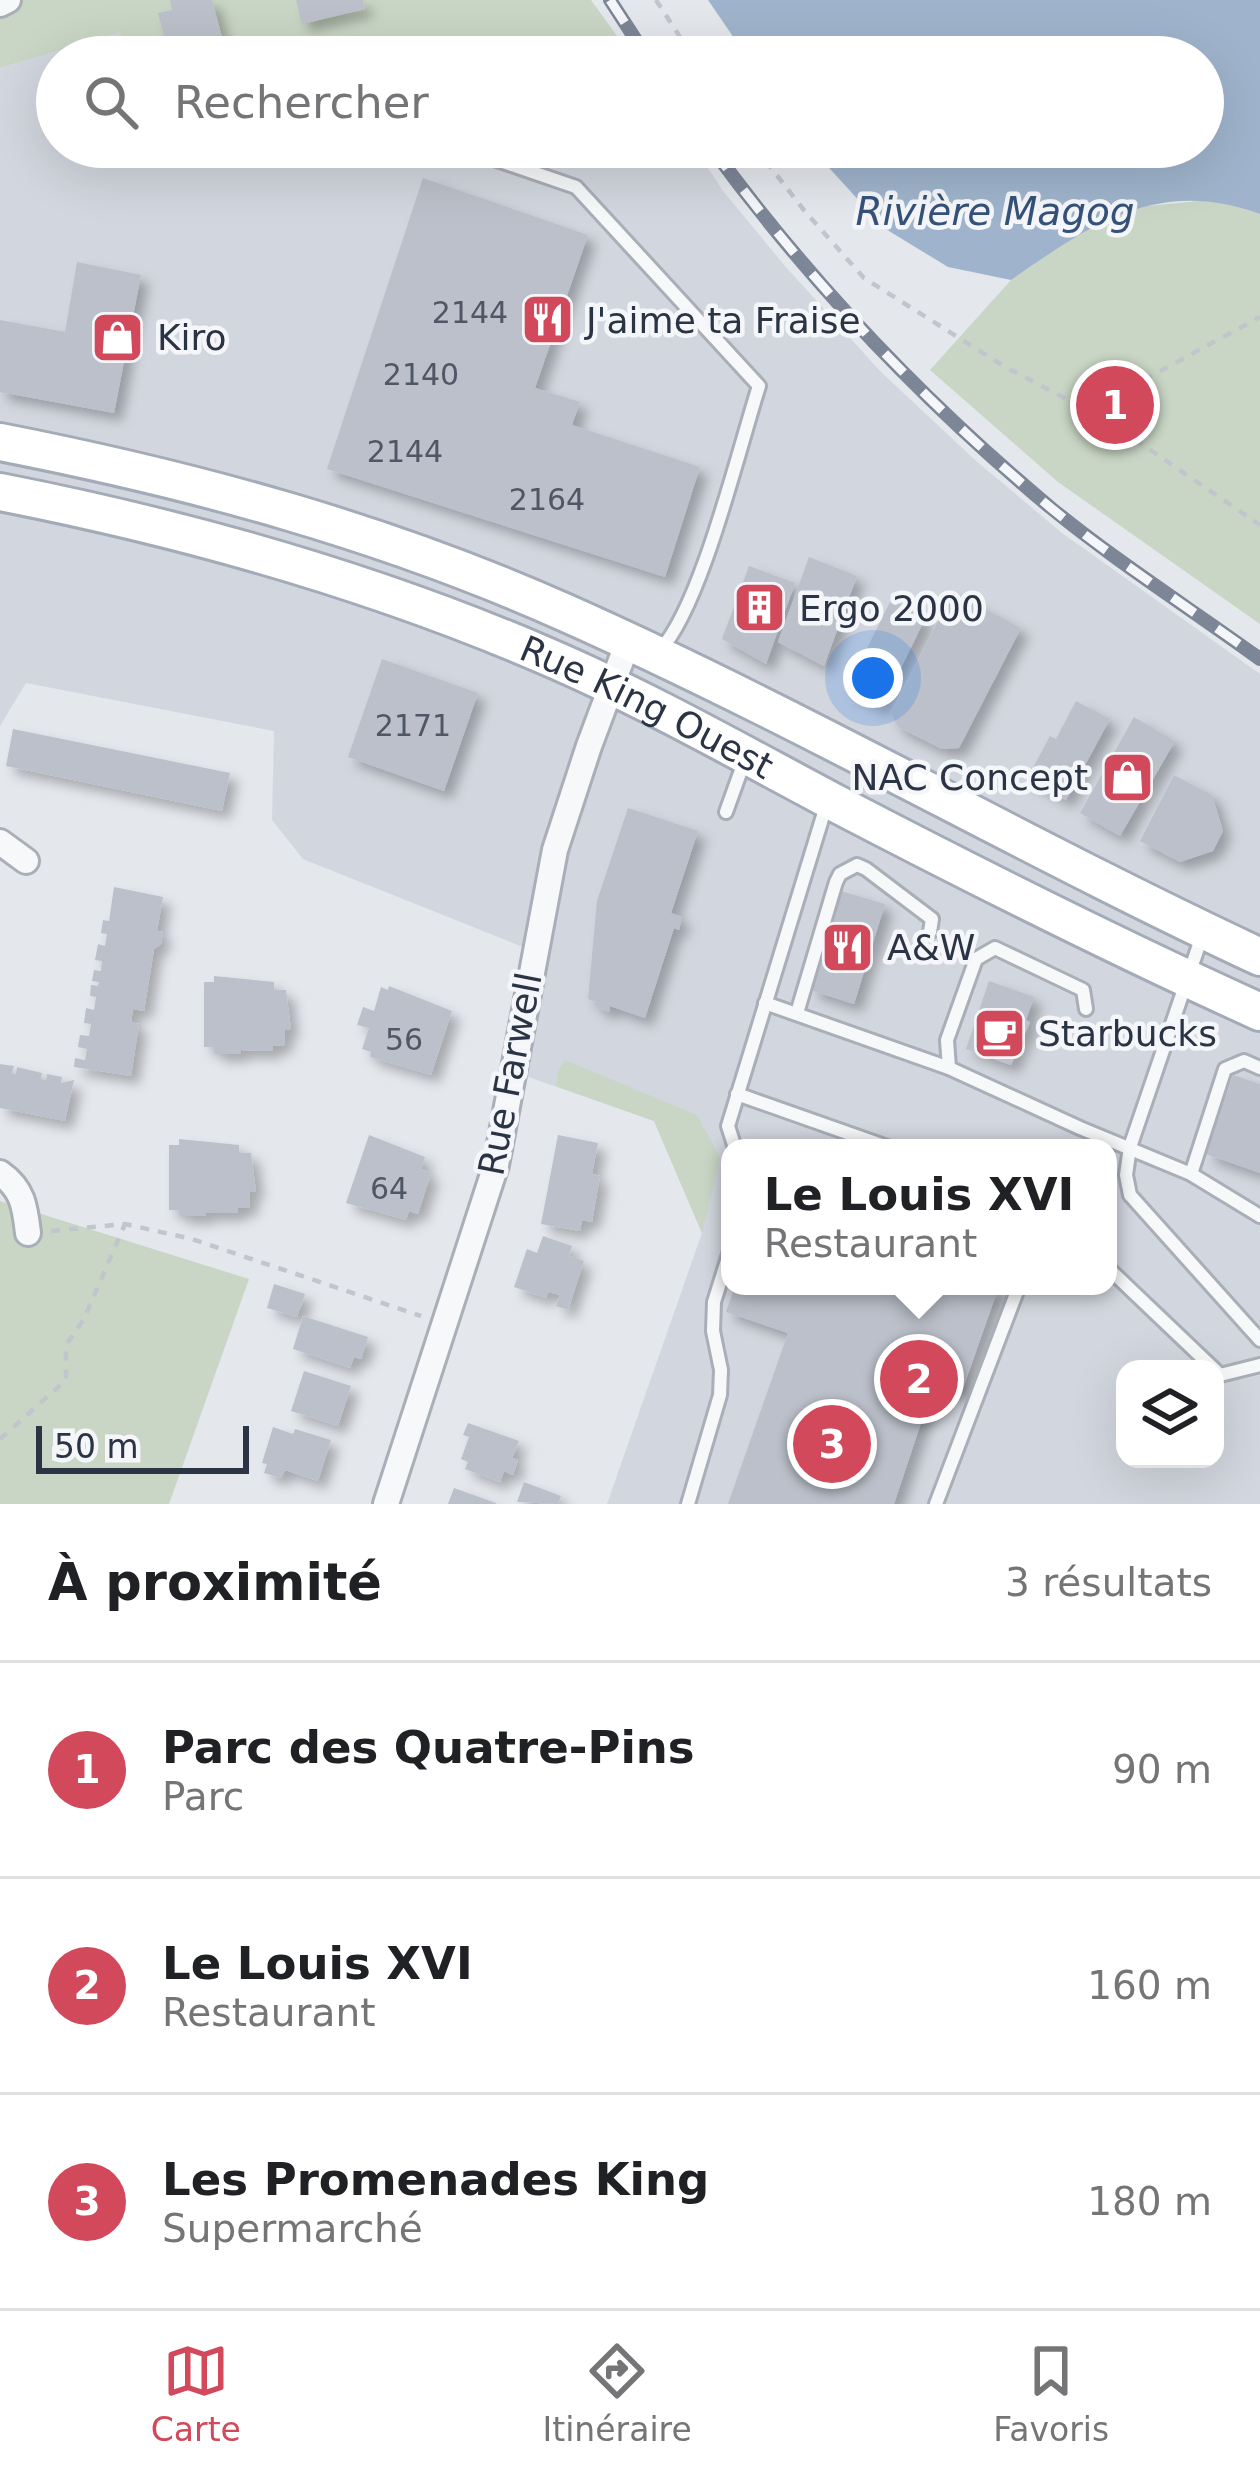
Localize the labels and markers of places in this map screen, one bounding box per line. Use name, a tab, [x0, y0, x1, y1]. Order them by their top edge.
restaurant icon: J'aime ta Fraise	[519, 292, 575, 348]
place label: J'aime ta Fraise	[584, 300, 861, 341]
shop icon: Kiro	[90, 309, 146, 365]
place label: Kiro	[157, 317, 227, 358]
pin: 1	[1076, 360, 1154, 450]
building icon: Ergo 2000	[732, 580, 788, 636]
place label: Ergo 2000	[799, 588, 984, 629]
shop icon: NAC Concept	[1099, 749, 1155, 805]
place label: NAC Concept	[852, 757, 1088, 798]
restaurant icon: A&W	[820, 919, 876, 975]
place label: A&W	[887, 927, 975, 968]
cafe icon: Starbucks	[971, 1005, 1027, 1061]
place label: Starbucks	[1038, 1013, 1217, 1054]
pin: 2	[880, 1334, 958, 1424]
pin: 3	[793, 1399, 871, 1489]

